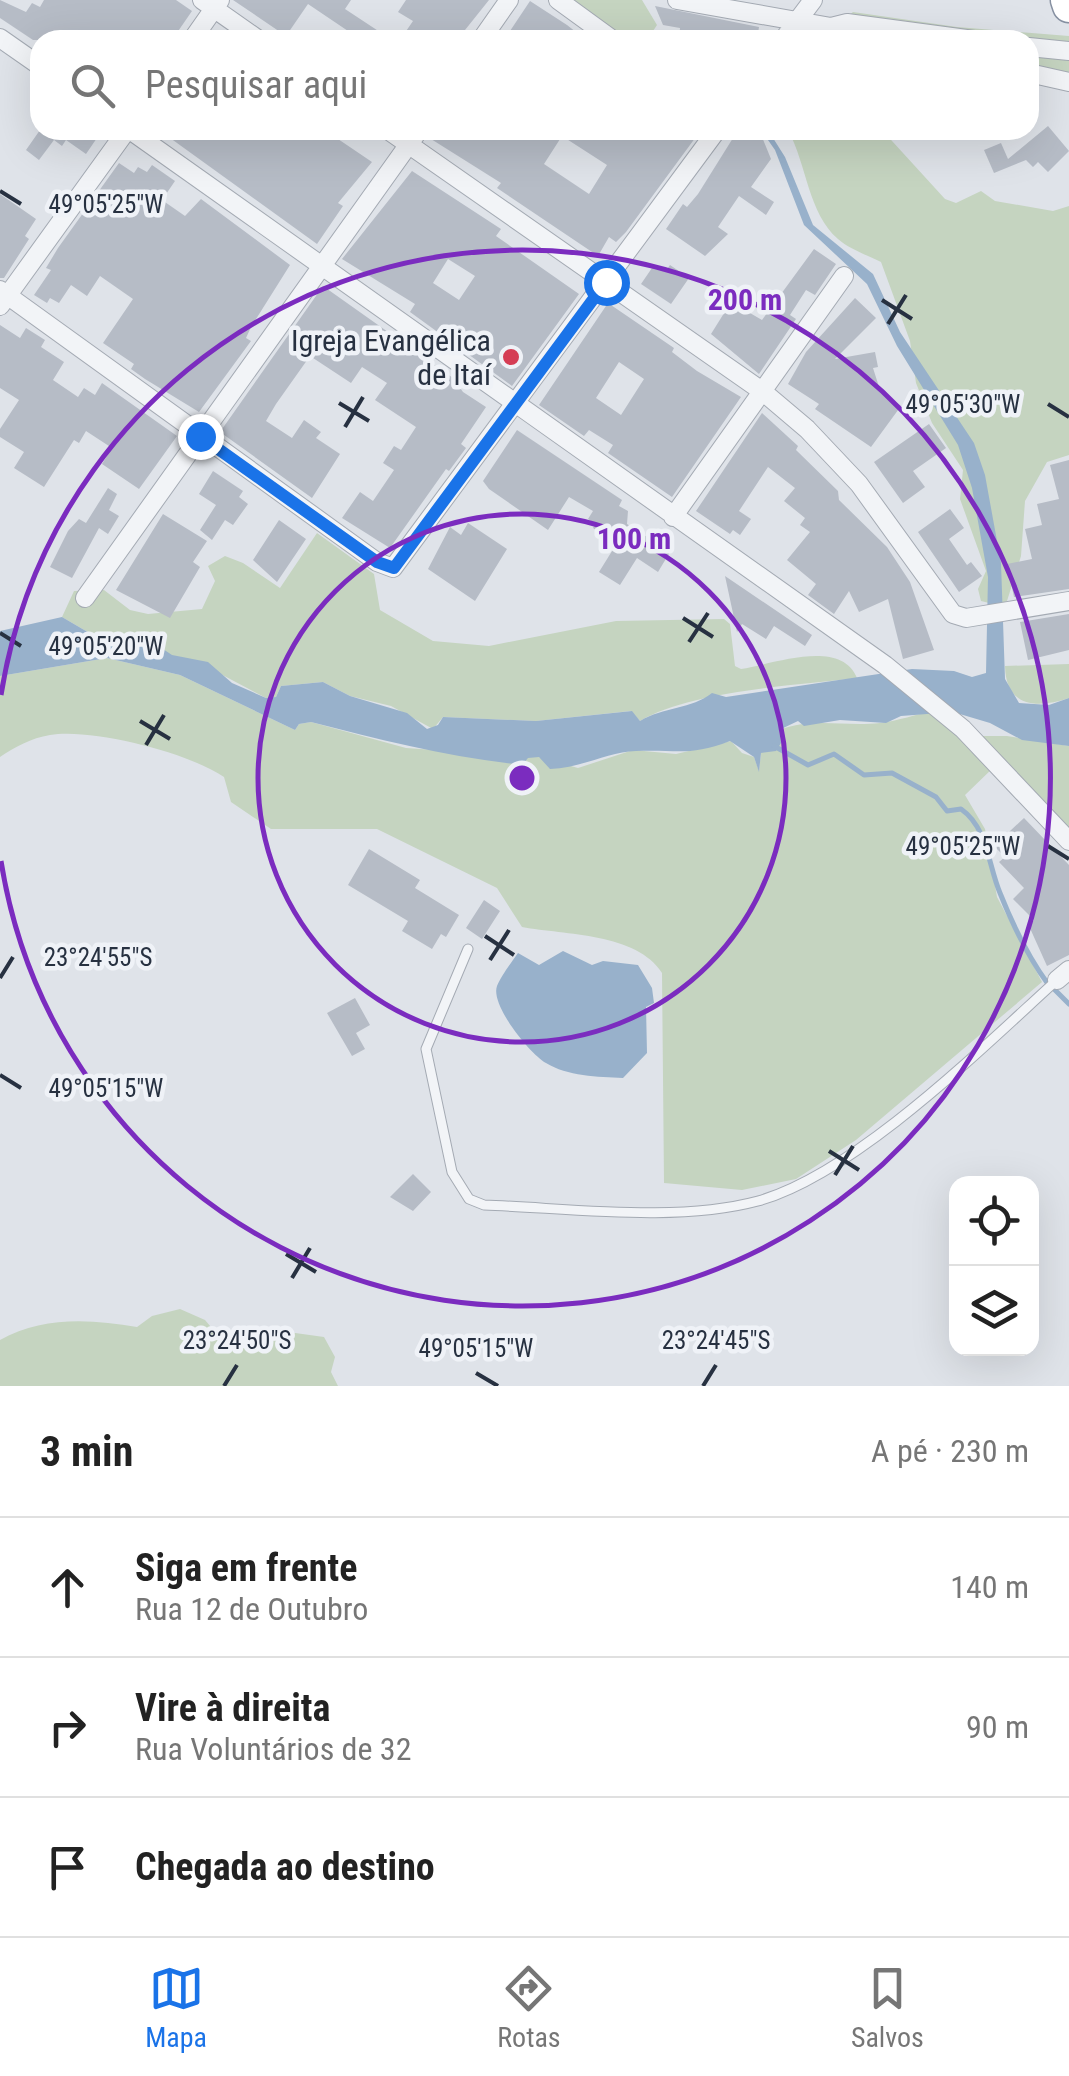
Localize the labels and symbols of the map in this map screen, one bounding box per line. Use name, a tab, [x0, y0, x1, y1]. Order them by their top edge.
text: 49°05'25"W	[49, 190, 163, 219]
route start	[584, 260, 630, 306]
text: 200 m	[708, 282, 782, 317]
place label: Igreja Evangélica de Itaí	[291, 323, 493, 392]
marker: Igreja Evangélica de Itaí	[500, 346, 522, 368]
text: 49°05'30"W	[906, 390, 1020, 419]
route end	[178, 414, 224, 460]
text: 100 m	[597, 521, 671, 556]
text: 49°05'20"W	[49, 632, 163, 661]
centre of rings	[504, 760, 540, 796]
text: 49°05'25"W	[906, 832, 1020, 861]
text: 23°24'55"S	[44, 943, 152, 972]
text: 49°05'15"W	[49, 1074, 163, 1103]
text: 23°24'50"S	[183, 1326, 291, 1355]
text: 23°24'45"S	[662, 1326, 770, 1355]
text: 49°05'15"W	[419, 1334, 533, 1363]

